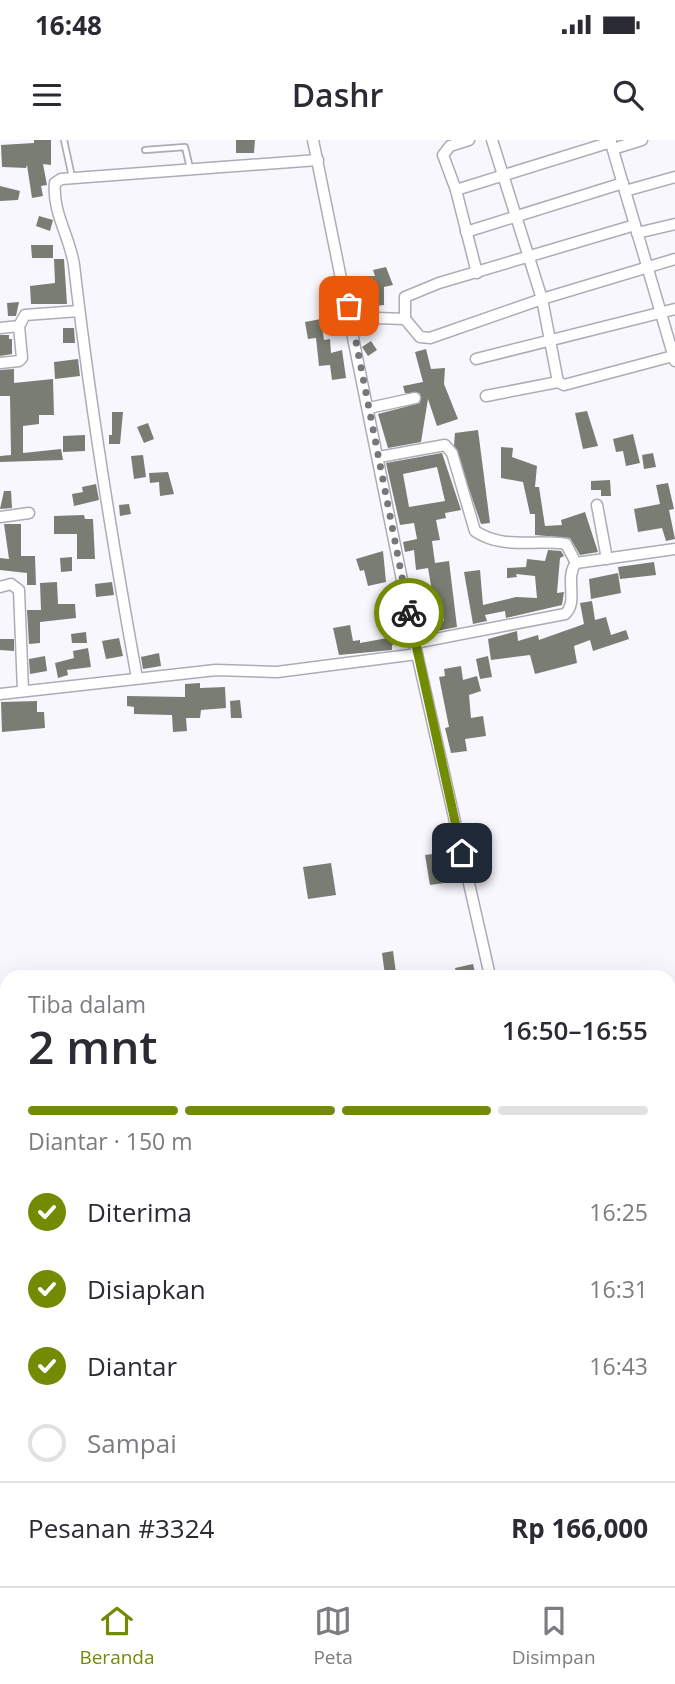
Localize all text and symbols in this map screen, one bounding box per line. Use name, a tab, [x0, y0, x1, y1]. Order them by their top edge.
text: 16:48	[35, 7, 102, 43]
text: Dashr	[292, 73, 383, 116]
icon: menu	[28, 76, 66, 114]
icon: search	[609, 76, 647, 114]
pin	[319, 276, 379, 336]
icon: bag	[330, 287, 368, 325]
courier	[374, 578, 444, 648]
icon: bike	[390, 594, 428, 632]
pin	[432, 823, 492, 883]
icon: home	[443, 834, 481, 872]
text: Tiba dalam	[28, 988, 146, 1020]
text: 16:50–16:55	[502, 1012, 648, 1048]
text: 2 mnt	[28, 1015, 158, 1077]
text: Diantar · 150 m	[28, 1125, 192, 1157]
icon: check	[28, 1193, 66, 1231]
text: Diterima	[87, 1194, 192, 1230]
text: 16:25	[589, 1196, 648, 1228]
icon: check	[28, 1270, 66, 1308]
text: Disiapkan	[87, 1271, 206, 1307]
text: 16:31	[589, 1273, 648, 1305]
icon: check	[28, 1347, 66, 1385]
text: Diantar	[87, 1348, 177, 1384]
text: 16:43	[589, 1350, 648, 1382]
text: Sampai	[87, 1425, 177, 1461]
text: Pesanan #3324	[28, 1510, 214, 1546]
text: Rp 166,000	[511, 1510, 648, 1546]
tab: Beranda	[79, 1602, 155, 1670]
tab: Peta	[313, 1602, 353, 1670]
tab: Disimpan	[512, 1602, 596, 1670]

